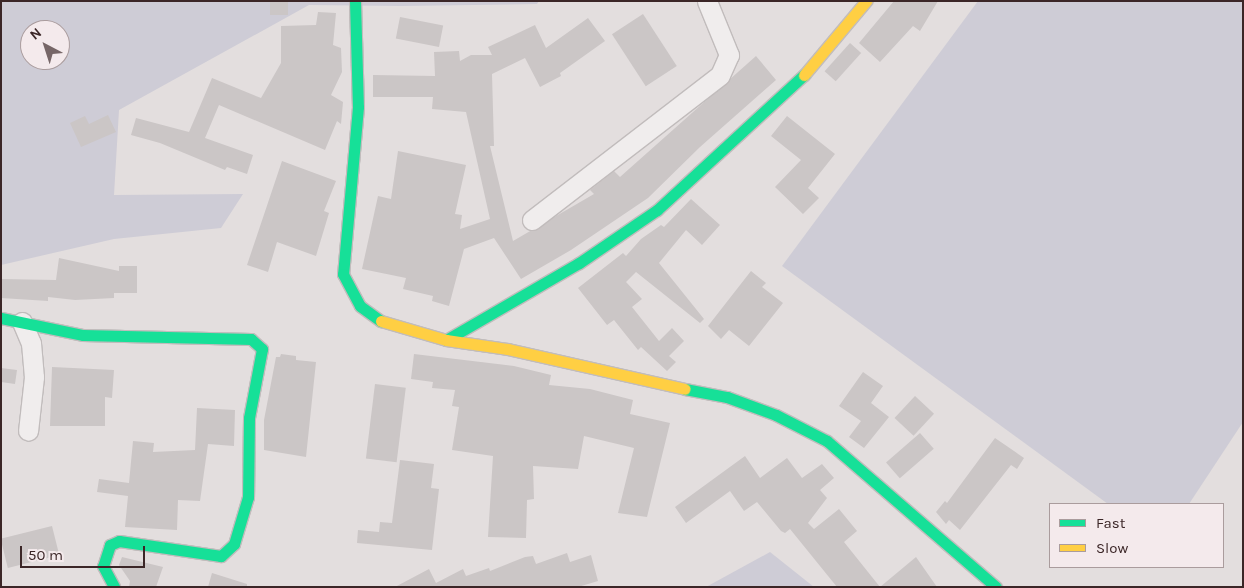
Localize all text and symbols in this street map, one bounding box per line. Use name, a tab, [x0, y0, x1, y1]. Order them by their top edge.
north arrow	[20, 20, 70, 70]
text: N	[26, 24, 45, 44]
legend	[1049, 503, 1224, 568]
text: Fast	[1096, 514, 1125, 532]
scale bar	[22, 536, 148, 568]
text: Slow	[1096, 539, 1128, 557]
text: 50 m	[28, 546, 63, 564]

